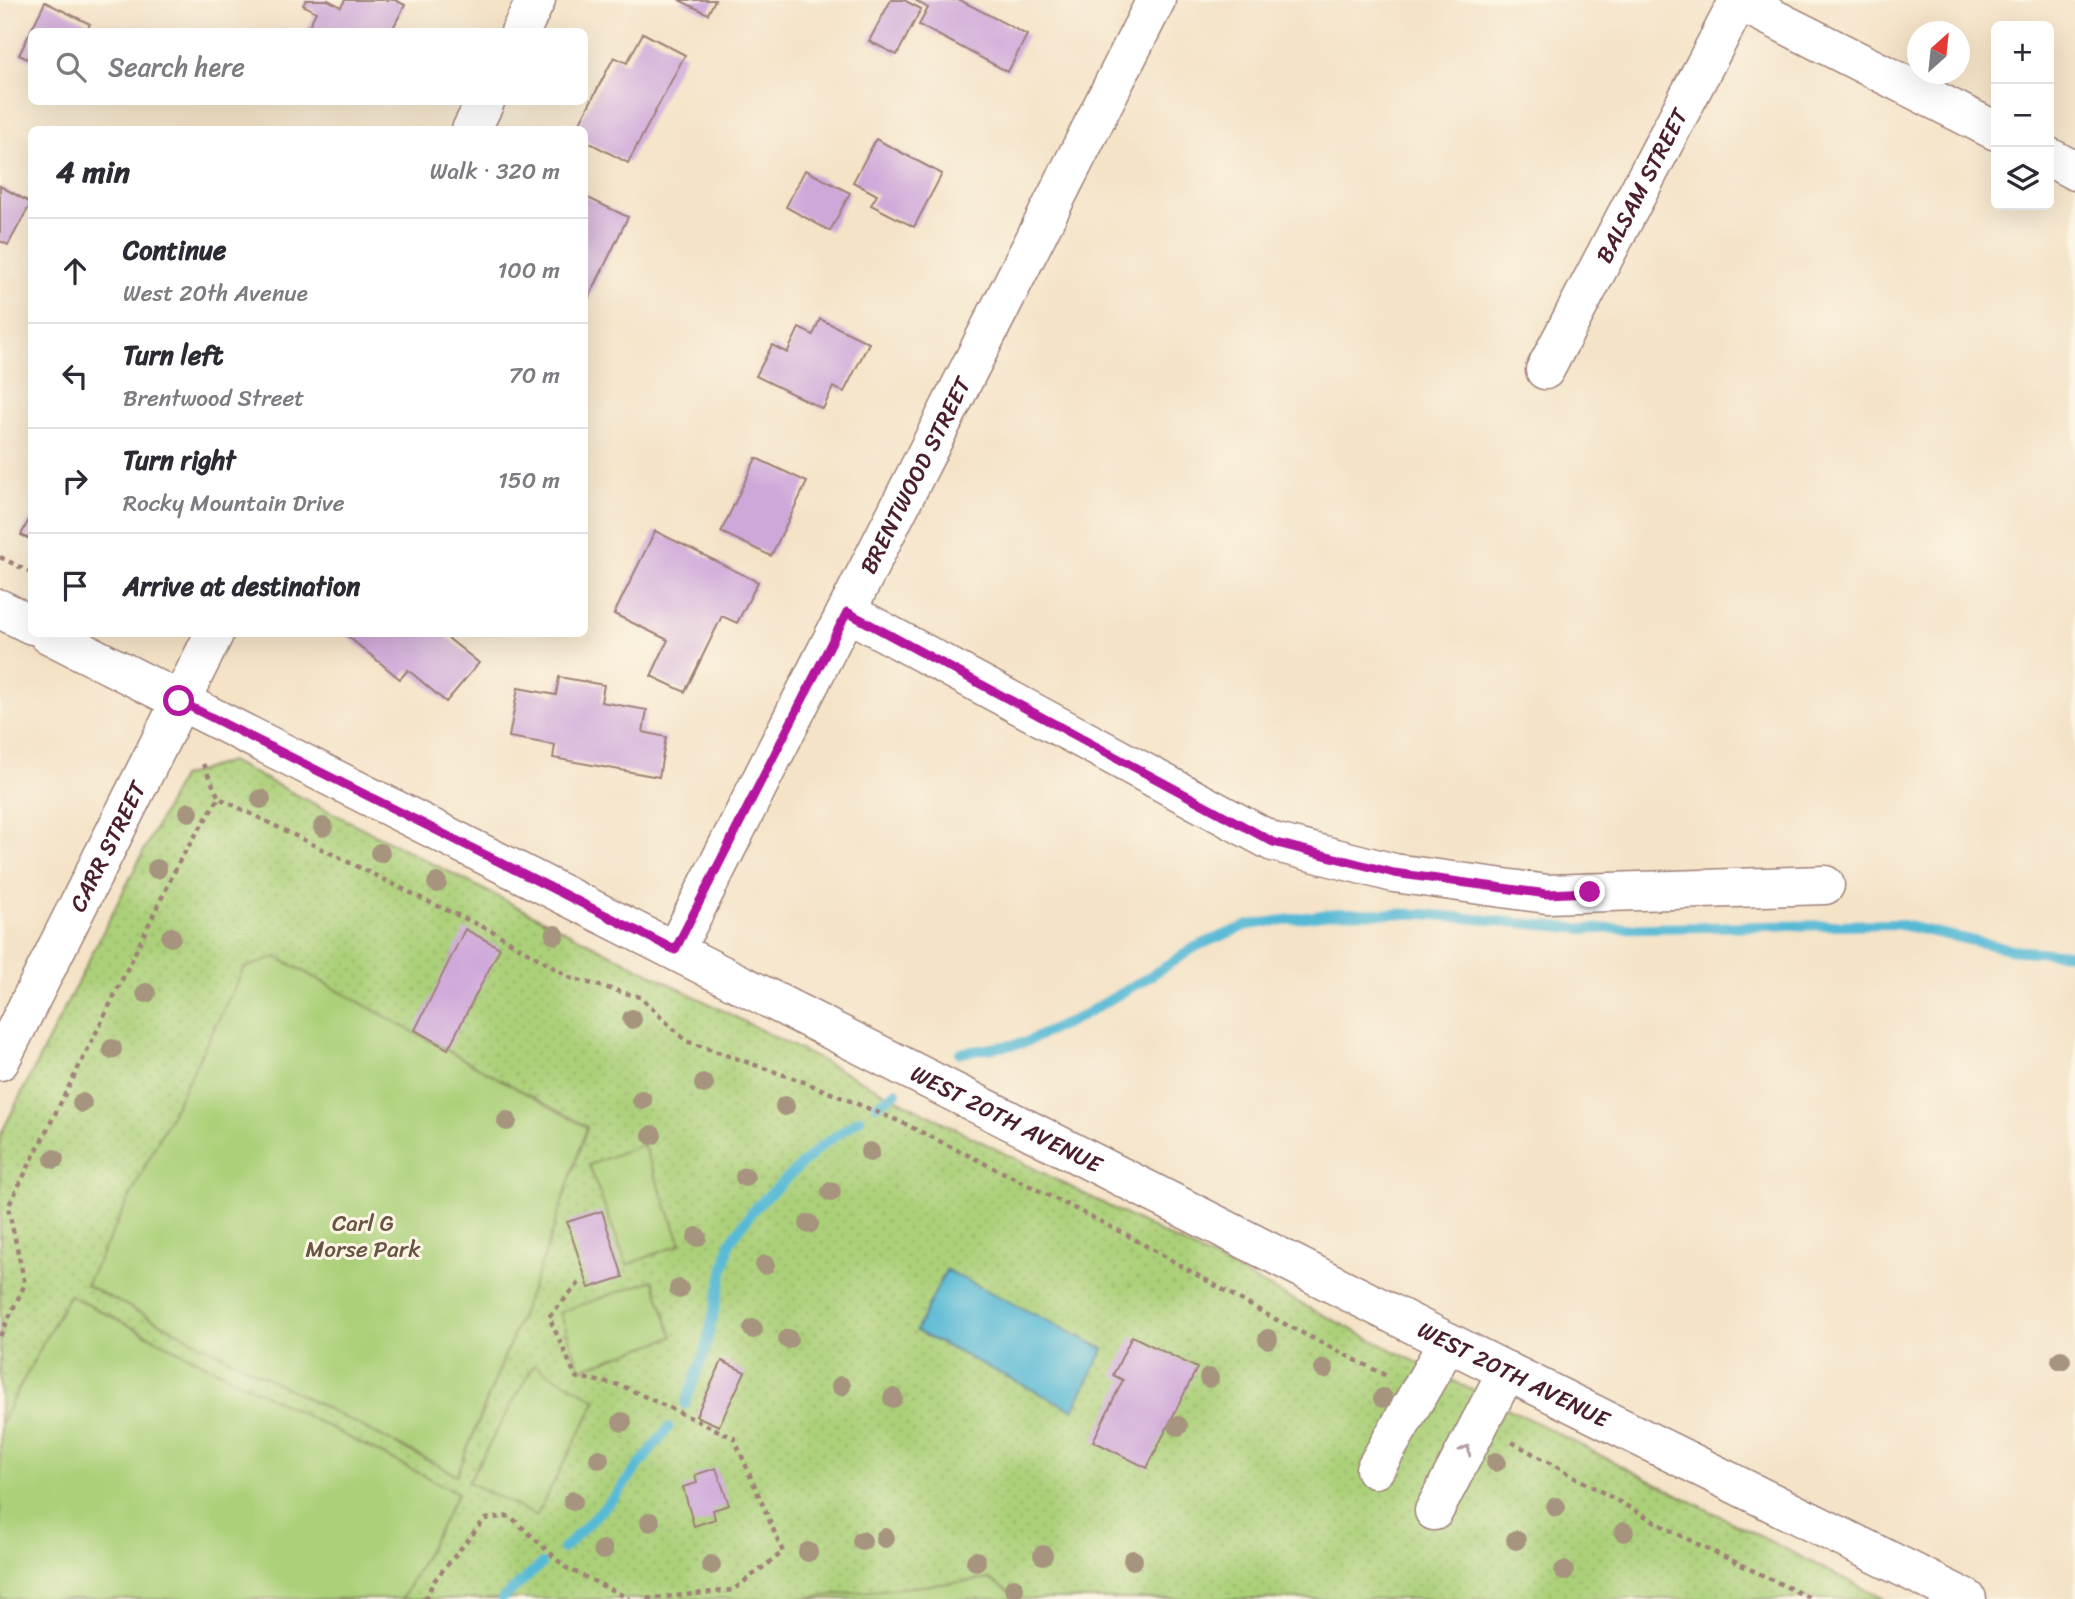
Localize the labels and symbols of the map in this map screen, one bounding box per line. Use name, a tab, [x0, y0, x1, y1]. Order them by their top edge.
north arrow	[1907, 21, 1970, 84]
street label: BALSAM STREET	[1584, 100, 1700, 271]
street label: BRENTWOOD STREET	[849, 369, 984, 581]
route start	[163, 685, 194, 716]
street label: CARR STREET	[58, 773, 159, 919]
route end	[1574, 876, 1605, 907]
street label: WEST 20TH AVENUE	[903, 1053, 1110, 1185]
park label: Carl G Morse Park	[306, 1203, 421, 1270]
street label: WEST 20TH AVENUE	[1410, 1310, 1618, 1440]
one-way arrow	[1457, 1445, 1471, 1458]

